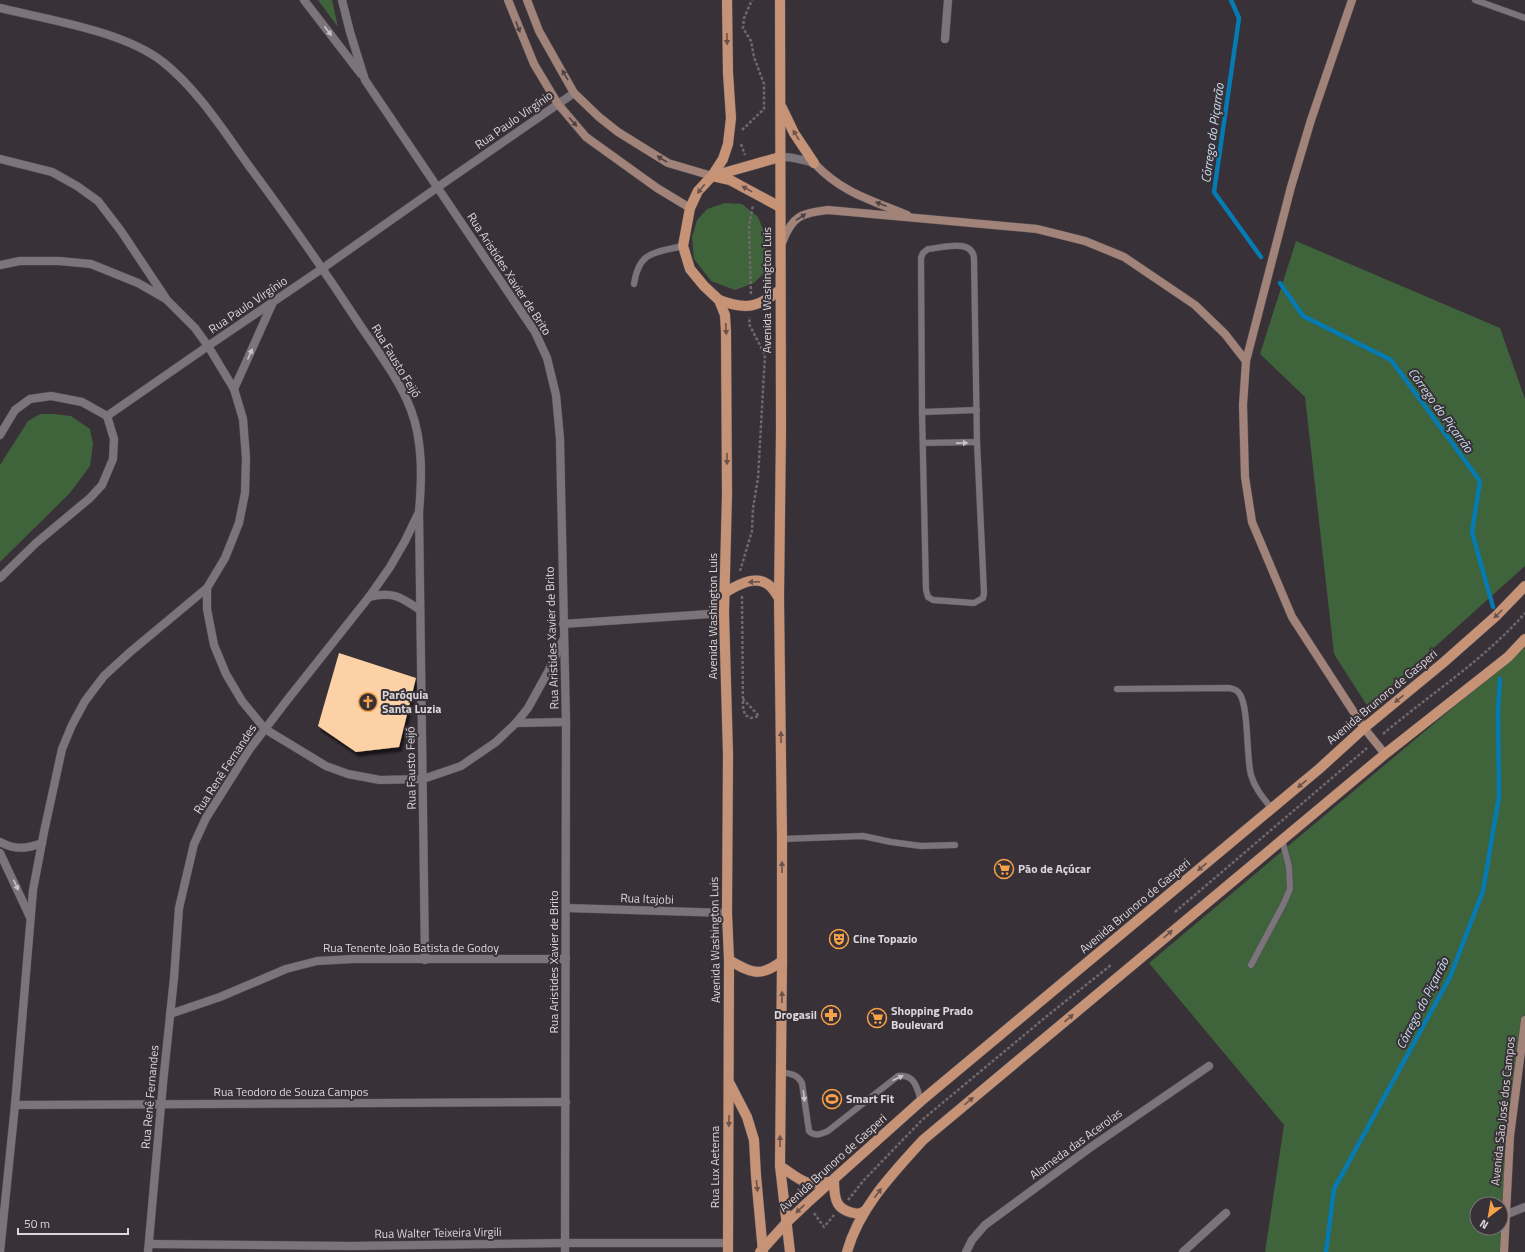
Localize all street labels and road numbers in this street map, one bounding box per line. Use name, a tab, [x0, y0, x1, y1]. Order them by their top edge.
street label: Rua Paulo Virgínio	[471, 86, 557, 154]
street label: Rua Aristides Xavier de Brito	[463, 209, 556, 339]
street label: Avenida Washington Luis	[757, 226, 776, 353]
street label: Rua Paulo Virgínio	[204, 271, 291, 338]
street label: Rua Fausto Feijó	[367, 320, 426, 401]
street label: Avenida Washington Luis	[703, 552, 722, 679]
street label: Rua Aristides Xavier de Brito	[540, 566, 563, 710]
street label: Avenida Brunoro de Gasperi	[1322, 644, 1441, 749]
street label: Rua Renê Fernandes	[188, 720, 261, 818]
street label: Rua Fausto Feijó	[400, 726, 421, 810]
street label: Avenida Brunoro de Gasperi	[1075, 853, 1194, 958]
street label: Avenida Washington Luis	[704, 876, 725, 1003]
street label: Rua Itajobi	[620, 888, 674, 909]
street label: Rua Aristides Xavier de Brito	[544, 890, 563, 1034]
street label: Rua Tenente João Batista de Godoy	[323, 938, 499, 957]
street label: Avenida São José dos Campos	[1485, 1035, 1520, 1187]
street label: Rua Renê Fernandes	[136, 1044, 164, 1150]
street label: Rua Teodoro de Souza Campos	[214, 1082, 369, 1101]
street label: Alameda das Acerolas	[1025, 1103, 1126, 1184]
street label: Avenida Brunoro de Gasperi	[774, 1109, 891, 1216]
street label: Rua Lux Aeterna	[705, 1126, 724, 1208]
street label: Rua Walter Teixeira Virgili	[374, 1222, 502, 1243]

